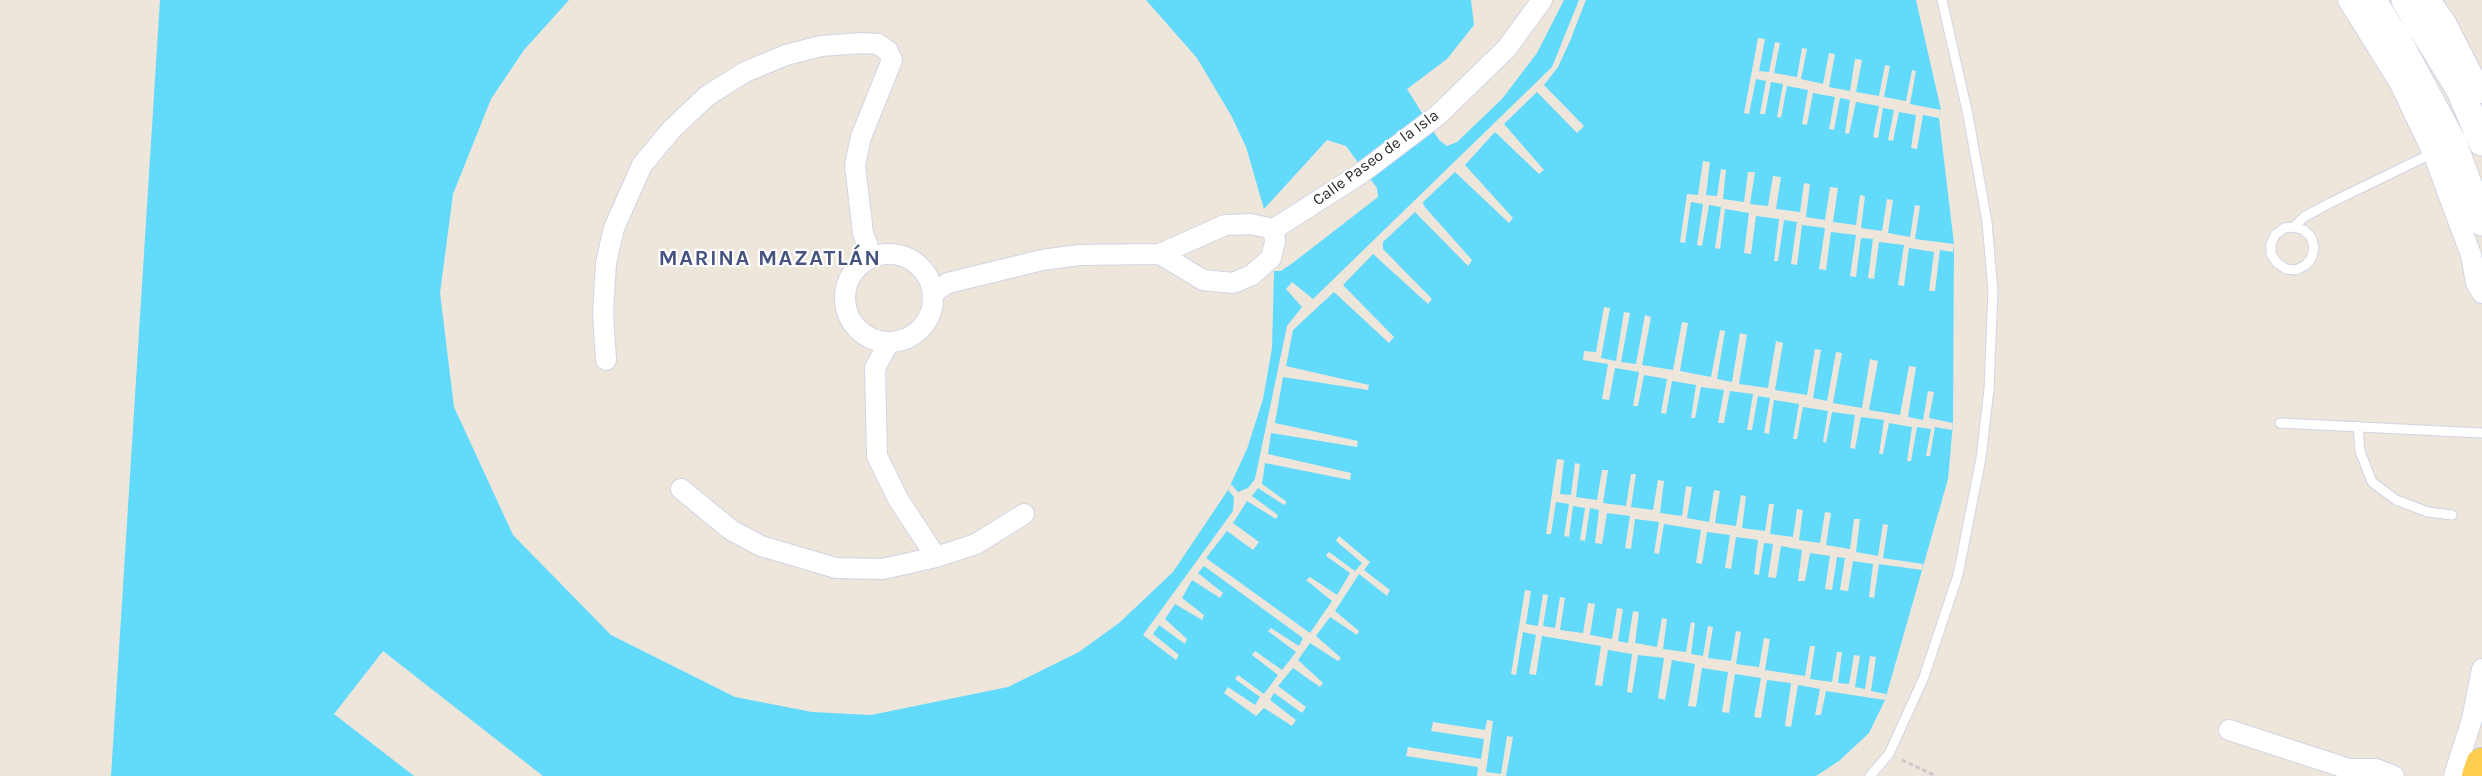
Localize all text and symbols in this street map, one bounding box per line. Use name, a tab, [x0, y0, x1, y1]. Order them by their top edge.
street label: Calle Paseo de la Isla	[1309, 106, 1443, 210]
district label: MARINA MAZATLÁN	[658, 246, 882, 272]

